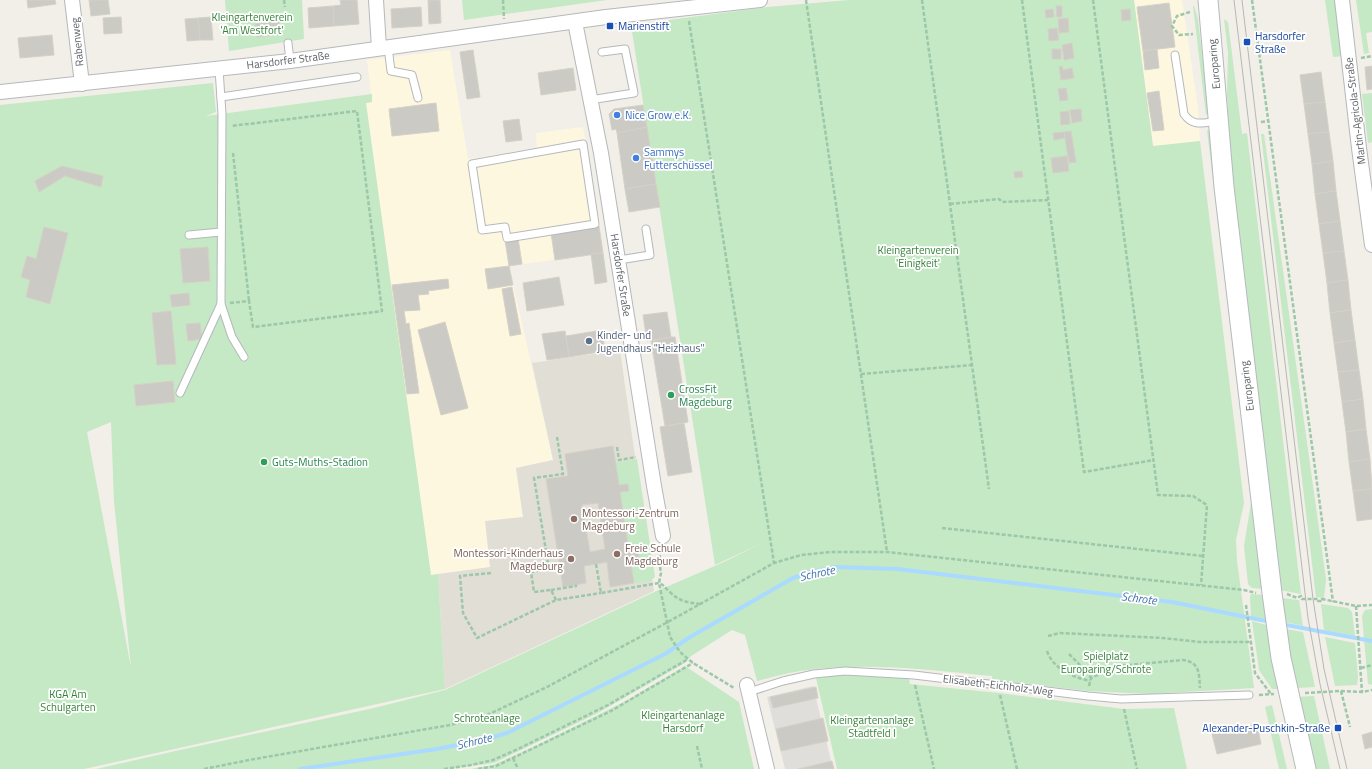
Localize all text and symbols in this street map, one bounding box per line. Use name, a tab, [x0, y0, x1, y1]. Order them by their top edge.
park label: Kleingartenverein 'Am Westfort'	[211, 9, 293, 38]
street label: Rabenweg	[66, 16, 88, 67]
place label: Marienstift	[618, 18, 669, 34]
marker: Marienstift	[605, 21, 615, 31]
place label: Harsdorfer Straße	[1255, 28, 1305, 57]
marker: Harsdorfer Straße	[1242, 37, 1252, 47]
street label: Europaring	[1204, 38, 1224, 90]
street label: Harsdorfer Straße	[246, 47, 331, 73]
street label: Martin-Agricola-Straße	[1340, 56, 1370, 165]
place label: Nice Grow e.K.	[625, 107, 691, 123]
marker: Nice Grow e.K.	[612, 110, 622, 120]
place label: Sammys Futterschüssel	[644, 144, 713, 173]
marker: Sammys Futterschüssel	[631, 153, 641, 163]
street label: Harsdorfer Straße	[607, 232, 636, 318]
park label: Kleingartenverein 'Einigkeit'	[877, 242, 959, 271]
place label: Kinder- und Jugendhaus "Heizhaus"	[597, 327, 705, 356]
marker: Kinder- und Jugendhaus "Heizhaus"	[584, 336, 594, 346]
street label: Europaring	[1236, 360, 1258, 412]
place label: CrossFit Magdeburg	[679, 381, 732, 410]
marker: CrossFit Magdeburg	[666, 390, 676, 400]
place label: Guts-Muths-Stadion	[272, 454, 368, 470]
marker: Guts-Muths-Stadion	[259, 457, 269, 467]
place label: Montessori-Zentrum Magdeburg	[582, 505, 679, 534]
marker: Montessori-Zentrum Magdeburg	[569, 514, 579, 524]
place label: Freie Schule Magdeburg	[625, 540, 681, 569]
place label: Montessori-Kinderhaus Magdeburg	[454, 545, 563, 574]
marker: Freie Schule Magdeburg	[612, 549, 622, 559]
marker: Montessori-Kinderhaus Magdeburg	[566, 554, 576, 564]
water label: Schrote	[798, 560, 838, 586]
water label: Schrote	[1120, 586, 1159, 610]
park label: Spielplatz Europaring/Schrote	[1061, 648, 1152, 677]
street label: Elisabeth-Eichholz-Weg	[942, 670, 1054, 700]
park label: KGA Am Schulgarten	[40, 686, 96, 715]
park label: Kleingartenanlage Harsdorf	[641, 707, 725, 736]
park label: Schroteanlage	[454, 710, 521, 726]
park label: Kleingartenanlage Stadtfeld I	[830, 712, 914, 741]
place label: Alexander-Puschkin-Straße	[1202, 720, 1330, 736]
marker: Alexander-Puschkin-Straße	[1333, 723, 1343, 733]
water label: Schrote	[454, 727, 495, 754]

